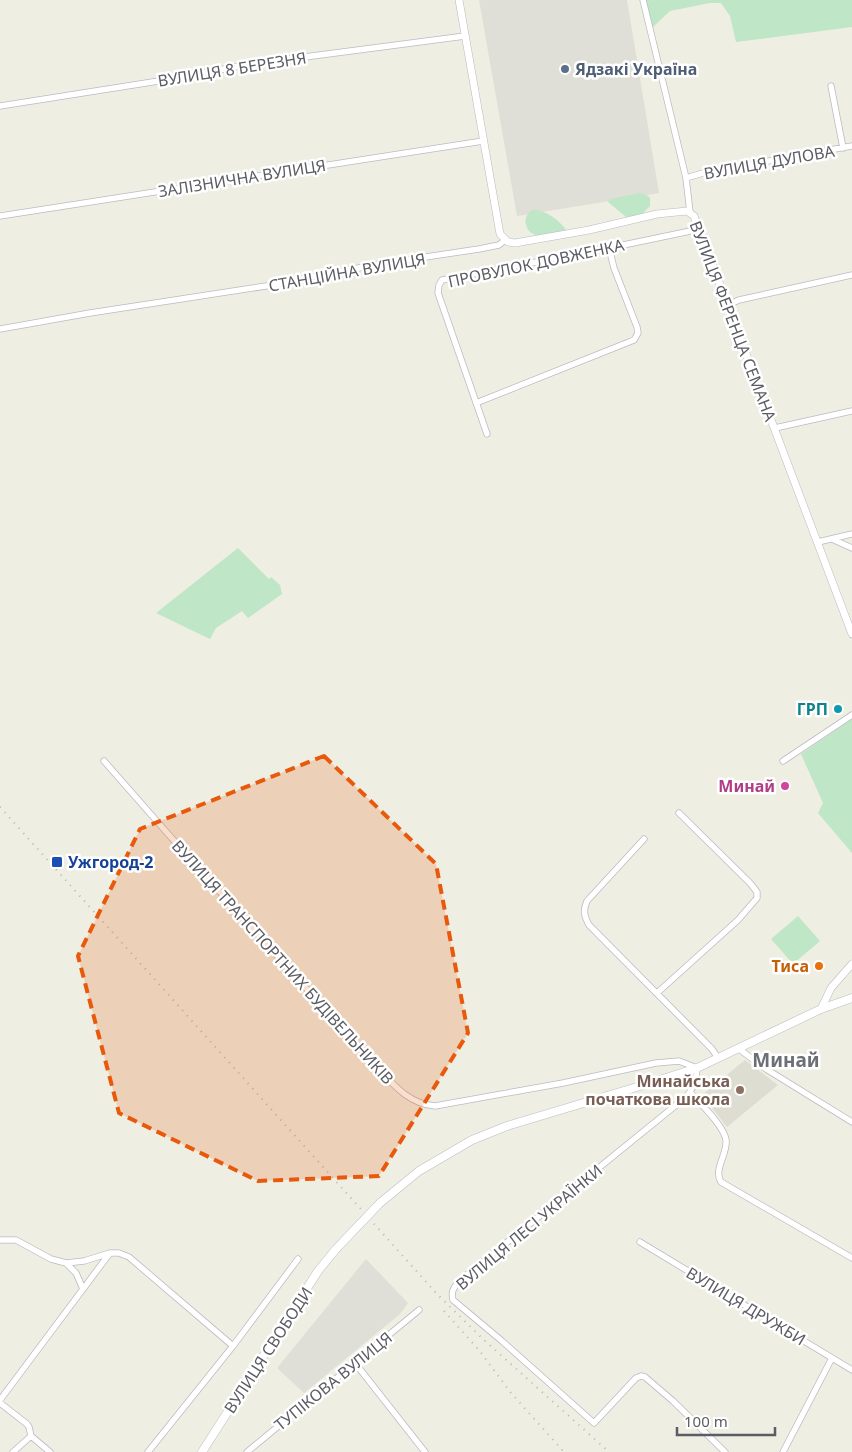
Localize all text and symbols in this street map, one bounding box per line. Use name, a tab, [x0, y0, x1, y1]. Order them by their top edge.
street label: ВУЛИЦЯ 8 БЕРЕЗНЯ	[156, 46, 308, 92]
place label: Ядзакі Україна	[575, 58, 697, 80]
marker: Ядзакі Україна	[559, 63, 571, 75]
street label: ВУЛИЦЯ ДУЛОВА	[702, 140, 837, 184]
street label: ЗАЛІЗНИЧНА ВУЛИЦЯ	[157, 154, 327, 202]
street label: ВУЛИЦЯ ФЕРЕНЦА СЕМАНА	[685, 218, 782, 425]
street label: ПРОВУЛОК ДОВЖЕНКА	[446, 233, 627, 292]
street label: СТАНЦІЙНА ВУЛИЦЯ	[267, 247, 427, 297]
place label: ГРП	[797, 698, 828, 720]
marker: ГРП	[832, 703, 844, 715]
place label: Минай	[718, 775, 775, 797]
marker: Минай	[779, 780, 791, 792]
street label: ВУЛИЦЯ ТРАНСПОРТНИХ БУДІВЕЛЬНИКІВ	[167, 835, 399, 1089]
place label: Ужгород-2	[68, 851, 153, 873]
marker: Ужгород-2	[50, 855, 64, 869]
place label: Тиса	[772, 955, 809, 977]
marker: Тиса	[813, 960, 825, 972]
district label: Минай	[752, 1047, 820, 1073]
place label: Минайська початкова школа	[585, 1070, 730, 1110]
marker: Минайська початкова школа	[734, 1084, 746, 1096]
street label: ВУЛИЦЯ ЛЕСІ УКРАЇНКИ	[451, 1159, 607, 1295]
street label: ВУЛИЦЯ ДРУЖБИ	[682, 1262, 810, 1350]
street label: ВУЛИЦЯ СВОБОДИ	[219, 1282, 317, 1418]
street label: ТУПІКОВА ВУЛИЦЯ	[269, 1327, 397, 1435]
scale bar	[677, 1404, 774, 1436]
text: 100 m	[684, 1411, 728, 1431]

